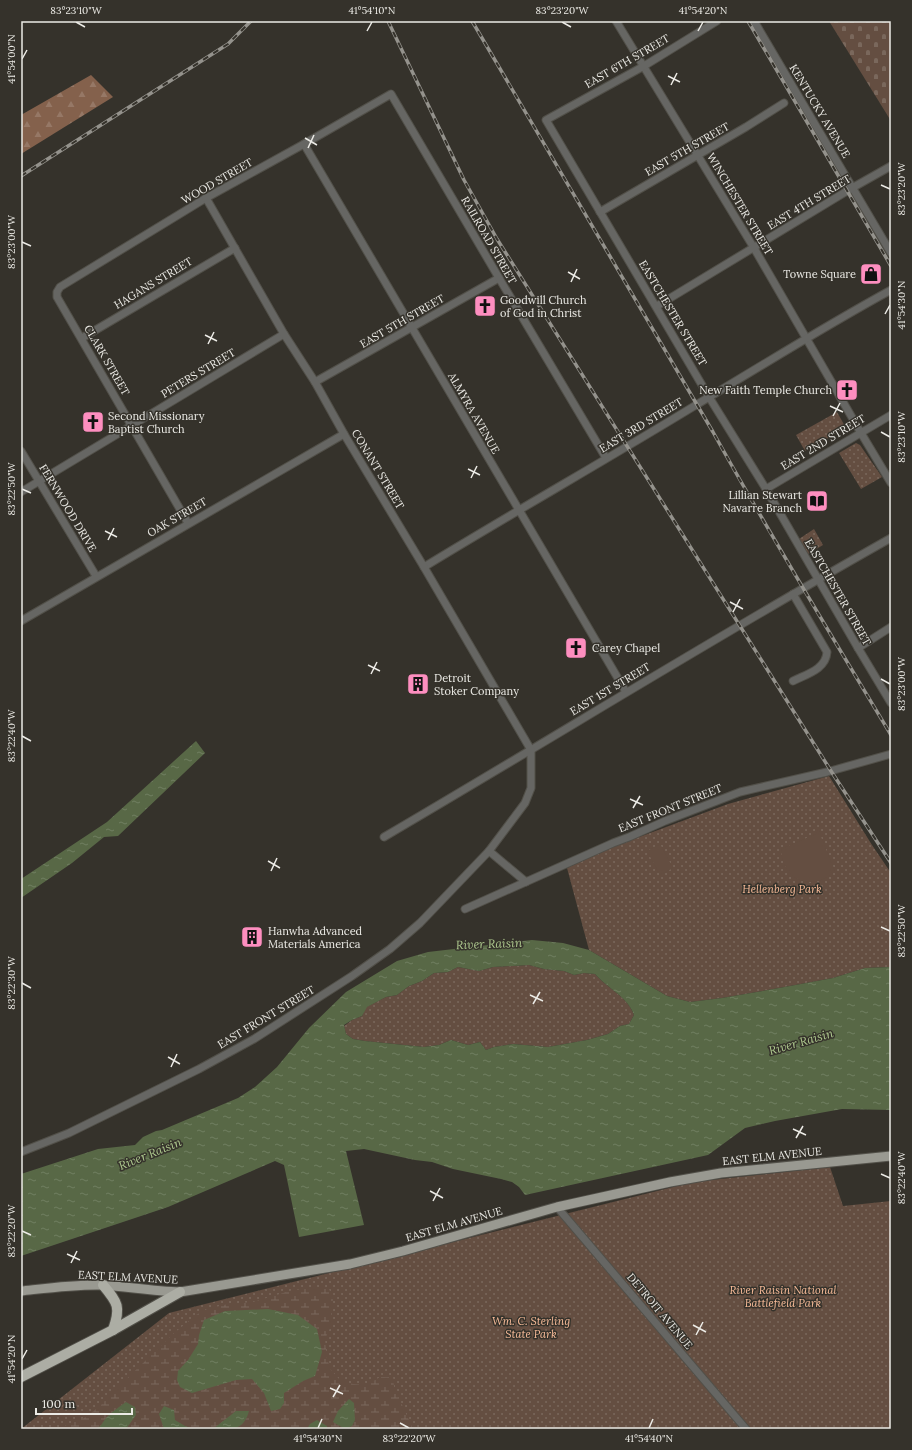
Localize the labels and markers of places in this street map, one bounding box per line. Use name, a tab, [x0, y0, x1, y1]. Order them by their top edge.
shop icon: Towne Square	[858, 261, 884, 287]
place label: Towne Square	[783, 267, 856, 281]
church icon: Goodwill Church of God in Christ	[472, 293, 498, 319]
place label: Goodwill Church of God in Christ	[500, 293, 587, 320]
church icon: New Faith Temple Church	[834, 377, 860, 403]
place label: New Faith Temple Church	[699, 383, 832, 397]
church icon: Second Missionary Baptist Church	[80, 409, 106, 435]
place label: Second Missionary Baptist Church	[108, 409, 205, 436]
place label: Lillian Stewart Navarre Branch	[722, 488, 803, 515]
library icon: Lillian Stewart Navarre Branch	[804, 488, 830, 514]
church icon: Carey Chapel	[563, 635, 589, 661]
place label: Carey Chapel	[592, 641, 660, 655]
building icon: Detroit Stoker Company	[405, 671, 431, 697]
place label: Detroit Stoker Company	[434, 671, 519, 698]
building icon: Hanwha Advanced Materials America	[239, 924, 265, 950]
place label: Hanwha Advanced Materials America	[268, 924, 363, 951]

